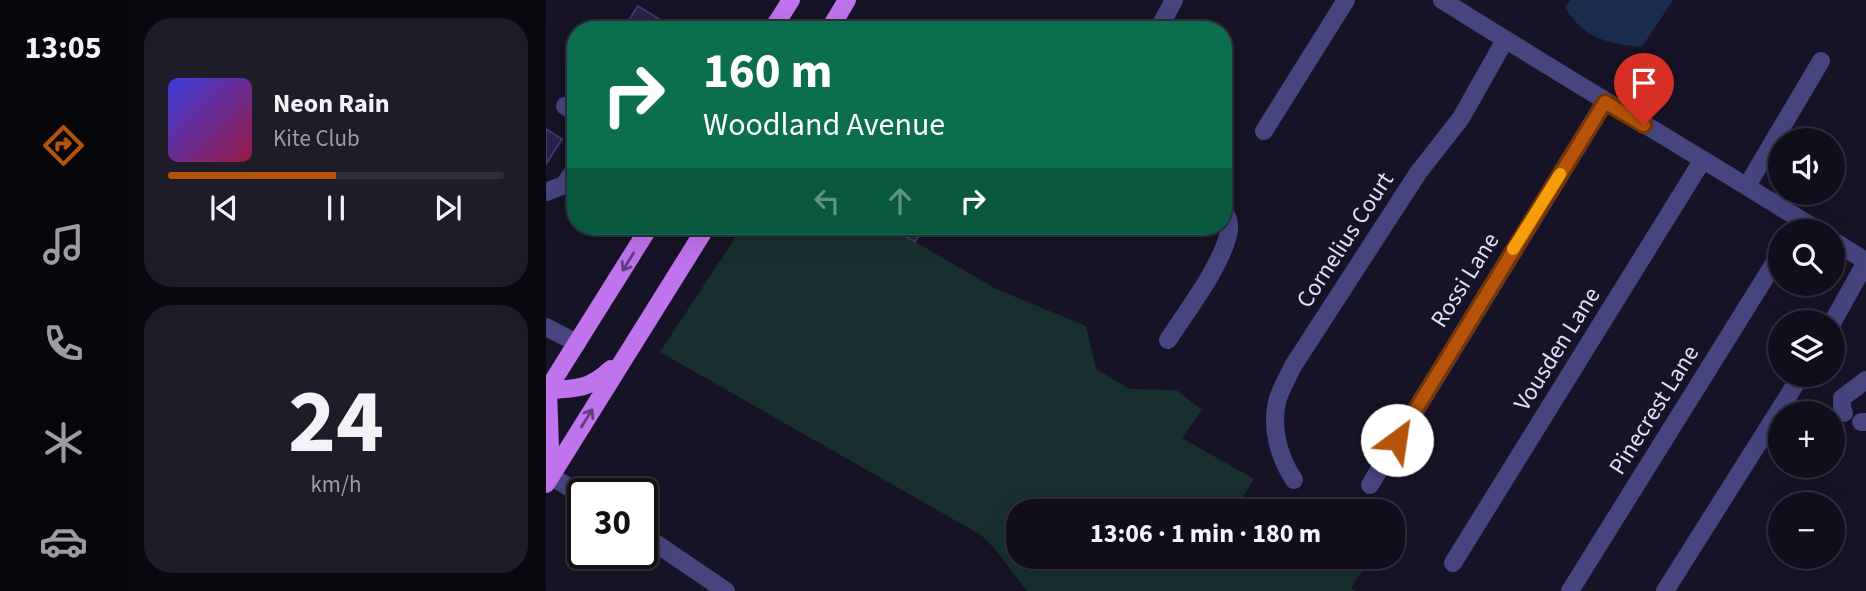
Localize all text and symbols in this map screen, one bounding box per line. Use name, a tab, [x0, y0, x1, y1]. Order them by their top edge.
text: 13:05	[24, 25, 102, 71]
text: 160 m	[703, 37, 832, 107]
icon: right	[588, 49, 679, 140]
pin	[1614, 53, 1674, 125]
icon: arrive	[1625, 64, 1663, 102]
text: Neon Rain	[273, 85, 390, 122]
text: Woodland Avenue	[703, 102, 945, 148]
icon: directions	[39, 121, 88, 170]
text: Kite Club	[273, 122, 360, 155]
map controls	[1768, 128, 1845, 569]
button: sound	[1768, 128, 1845, 205]
street label: Cornelius Court	[1288, 165, 1402, 315]
icon: left	[808, 182, 846, 220]
icon: ahead	[881, 182, 919, 220]
icon: right	[954, 182, 992, 220]
icon: previous	[205, 189, 243, 227]
icon: pause	[317, 189, 355, 227]
icon: next	[429, 189, 467, 227]
button: search	[1768, 219, 1845, 296]
icon: music	[39, 220, 88, 269]
street label: Rossi Lane	[1422, 226, 1508, 334]
one-way arrow	[620, 251, 634, 271]
street label: Vousden Lane	[1505, 280, 1609, 418]
button: layers	[1768, 310, 1845, 387]
icon: phone	[39, 319, 88, 368]
street label: Pinecrest Lane	[1600, 339, 1708, 481]
text: 24	[288, 358, 384, 487]
button: +	[1768, 401, 1845, 478]
position arrow	[1360, 403, 1434, 477]
one-way arrow	[580, 409, 594, 429]
icon: climate	[39, 418, 88, 467]
text: km/h	[310, 468, 362, 501]
speed limit sign: 30	[567, 478, 658, 569]
button: −	[1768, 492, 1845, 569]
text: 13:06 · 1 min · 180 m	[1090, 515, 1321, 552]
icon: car	[39, 517, 88, 566]

